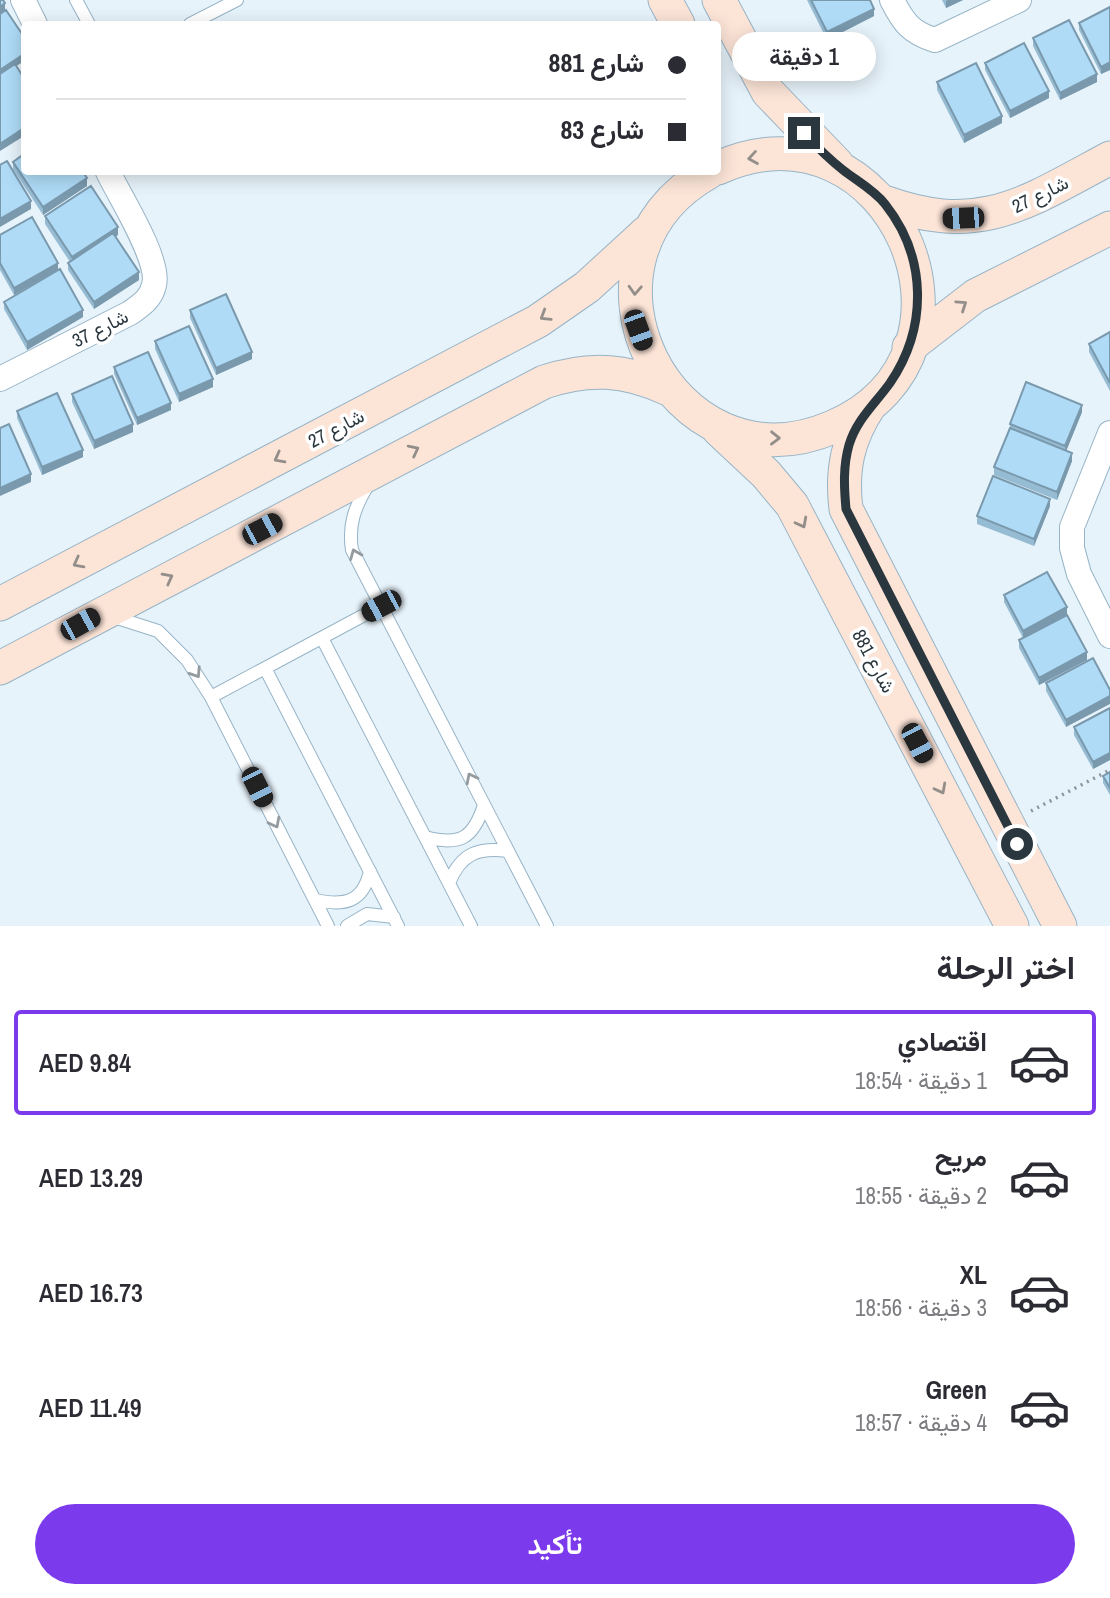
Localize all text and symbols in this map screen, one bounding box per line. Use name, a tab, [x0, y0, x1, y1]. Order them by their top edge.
callout: 1 دقيقة	[732, 32, 876, 80]
text: 1 دقيقة	[769, 41, 839, 72]
text: شارع 881	[549, 45, 644, 80]
text: شارع 83	[560, 112, 644, 147]
route end	[788, 117, 820, 149]
one-way arrow	[747, 150, 759, 165]
street label: شارع 27	[1007, 169, 1073, 219]
car	[942, 207, 985, 229]
one-way arrow	[628, 285, 643, 296]
one-way arrow	[954, 301, 967, 313]
street label: شارع 37	[67, 303, 133, 353]
one-way arrow	[540, 307, 553, 320]
car	[621, 307, 656, 353]
street label: شارع 27	[303, 402, 369, 454]
one-way arrow	[770, 430, 781, 446]
one-way arrow	[406, 445, 419, 458]
one-way arrow	[274, 449, 287, 463]
car	[239, 510, 286, 548]
one-way arrow	[793, 515, 807, 528]
one-way arrow	[350, 549, 364, 561]
one-way arrow	[73, 555, 85, 569]
one-way arrow	[161, 572, 173, 586]
car	[358, 587, 405, 625]
car	[57, 605, 104, 643]
street label: شارع 881	[846, 625, 902, 697]
one-way arrow	[187, 665, 200, 678]
car	[898, 720, 937, 766]
car	[239, 764, 276, 810]
one-way arrow	[465, 773, 479, 786]
one-way arrow	[933, 782, 946, 794]
one-way arrow	[267, 816, 281, 828]
route start	[1001, 828, 1033, 860]
text: اختر الرحلة	[936, 946, 1075, 989]
text: اقتصادي	[898, 1024, 987, 1059]
icon: car	[1008, 1031, 1071, 1094]
text: AED 9.84	[39, 1045, 131, 1080]
text: 1 دقيقة · 18:54	[855, 1065, 987, 1096]
text: مريح	[935, 1139, 987, 1174]
icon: car	[1008, 1146, 1071, 1209]
text: AED 13.29	[39, 1160, 143, 1195]
text: 2 دقيقة · 18:55	[855, 1180, 987, 1211]
text: XL	[960, 1257, 987, 1292]
icon: car	[1008, 1261, 1071, 1324]
text: AED 16.73	[39, 1275, 143, 1310]
text: 3 دقيقة · 18:56	[855, 1292, 987, 1323]
text: Green	[925, 1372, 987, 1407]
icon: car	[1008, 1376, 1071, 1439]
text: AED 11.49	[39, 1390, 142, 1425]
text: 4 دقيقة · 18:57	[855, 1407, 987, 1438]
button: تأكيد	[35, 1504, 1075, 1584]

